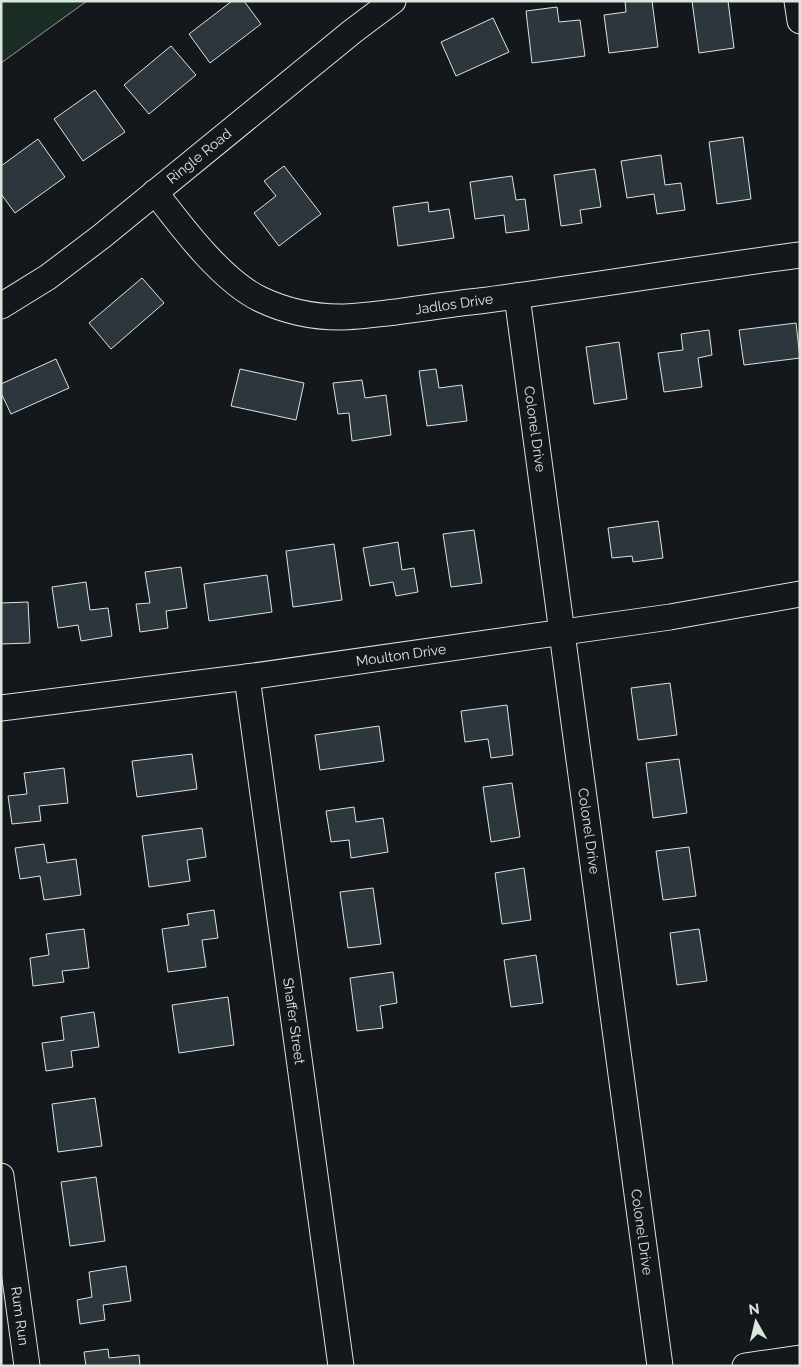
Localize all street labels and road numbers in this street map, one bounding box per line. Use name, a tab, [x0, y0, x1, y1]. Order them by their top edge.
street label: Ringle Road	[164, 125, 234, 187]
street label: Jadlos Drive	[414, 291, 494, 317]
street label: Colonel Drive	[521, 385, 549, 473]
street label: Moulton Drive	[355, 641, 447, 669]
street label: Colonel Drive	[575, 787, 603, 875]
street label: Shaffer Street	[280, 977, 308, 1066]
street label: Colonel Drive	[628, 1188, 656, 1276]
street label: Rum Run	[8, 1286, 32, 1346]

